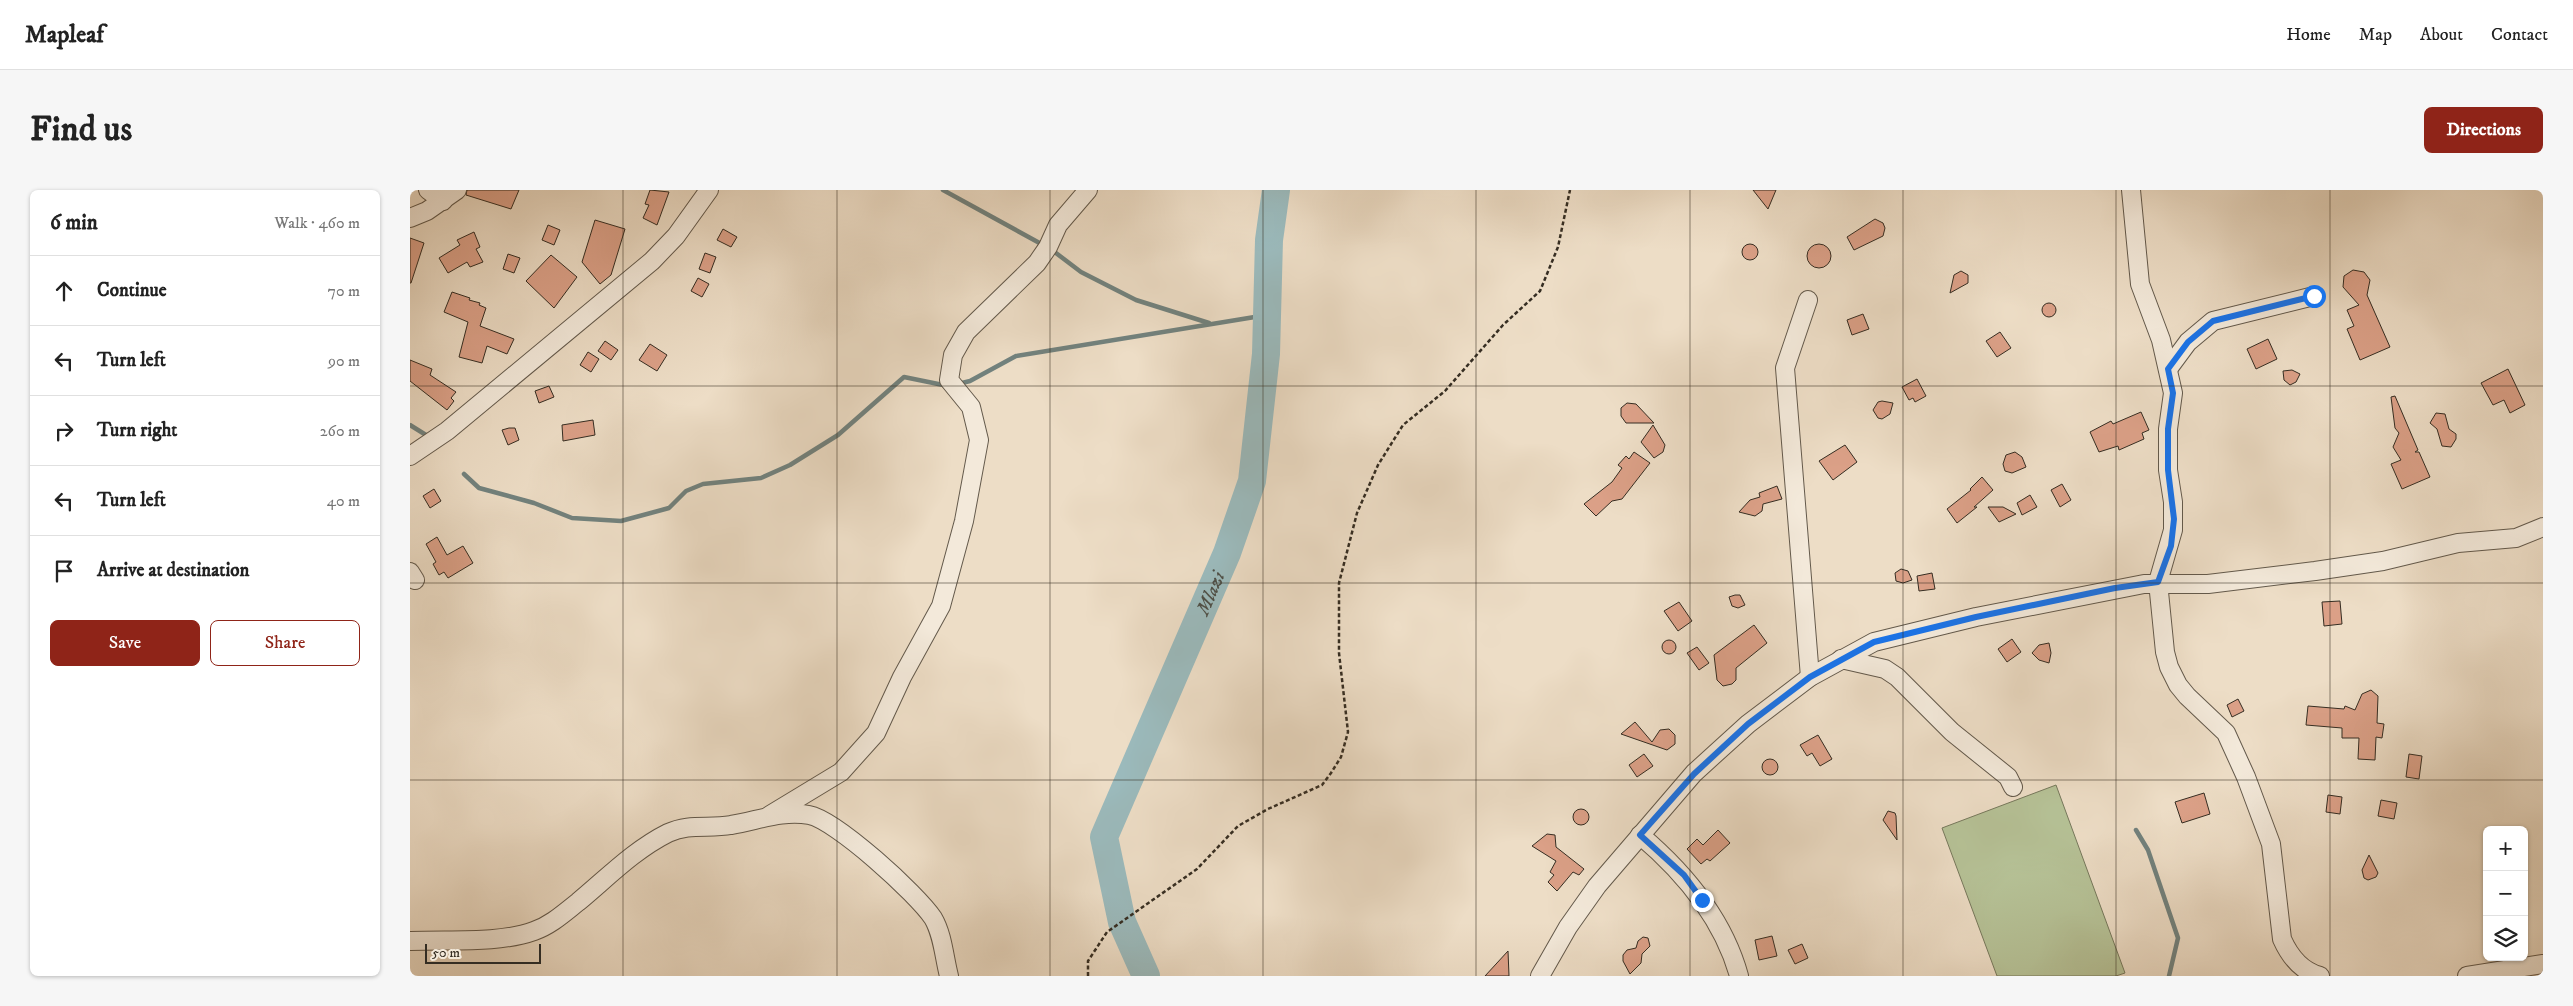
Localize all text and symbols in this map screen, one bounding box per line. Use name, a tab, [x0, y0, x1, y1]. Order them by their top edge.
text: Mapleaf	[25, 20, 104, 50]
text: Home	[2286, 24, 2331, 46]
text: Map	[2359, 24, 2392, 46]
text: About	[2420, 24, 2463, 46]
text: Contact	[2491, 24, 2548, 46]
button: Directions	[2424, 107, 2543, 153]
text: Find us	[30, 108, 132, 152]
text: 6 min	[50, 210, 98, 236]
text: Walk · 460 m	[274, 213, 360, 233]
icon: ahead	[50, 277, 78, 305]
text: Continue	[97, 279, 167, 302]
text: 70 m	[328, 281, 360, 301]
route start	[2303, 285, 2326, 308]
icon: left	[50, 347, 78, 375]
text: Turn left	[97, 349, 166, 372]
text: 90 m	[328, 351, 360, 371]
icon: right	[50, 417, 78, 445]
text: Turn right	[97, 419, 177, 442]
text: 260 m	[320, 421, 360, 441]
icon: left	[50, 487, 78, 515]
text: Turn left	[97, 489, 166, 512]
text: 40 m	[327, 491, 360, 511]
icon: arrive	[50, 557, 78, 585]
text: Arrive at destination	[97, 559, 249, 582]
water label: Mlazi	[1191, 567, 1231, 621]
button: Save	[50, 620, 200, 666]
button: Share	[210, 620, 360, 666]
map controls	[2483, 826, 2528, 961]
button: +	[2483, 826, 2528, 871]
button: −	[2483, 871, 2528, 916]
route end	[1691, 889, 1714, 912]
button: layers	[2483, 916, 2528, 961]
scale bar	[425, 941, 541, 964]
text: 50 m	[432, 944, 460, 962]

